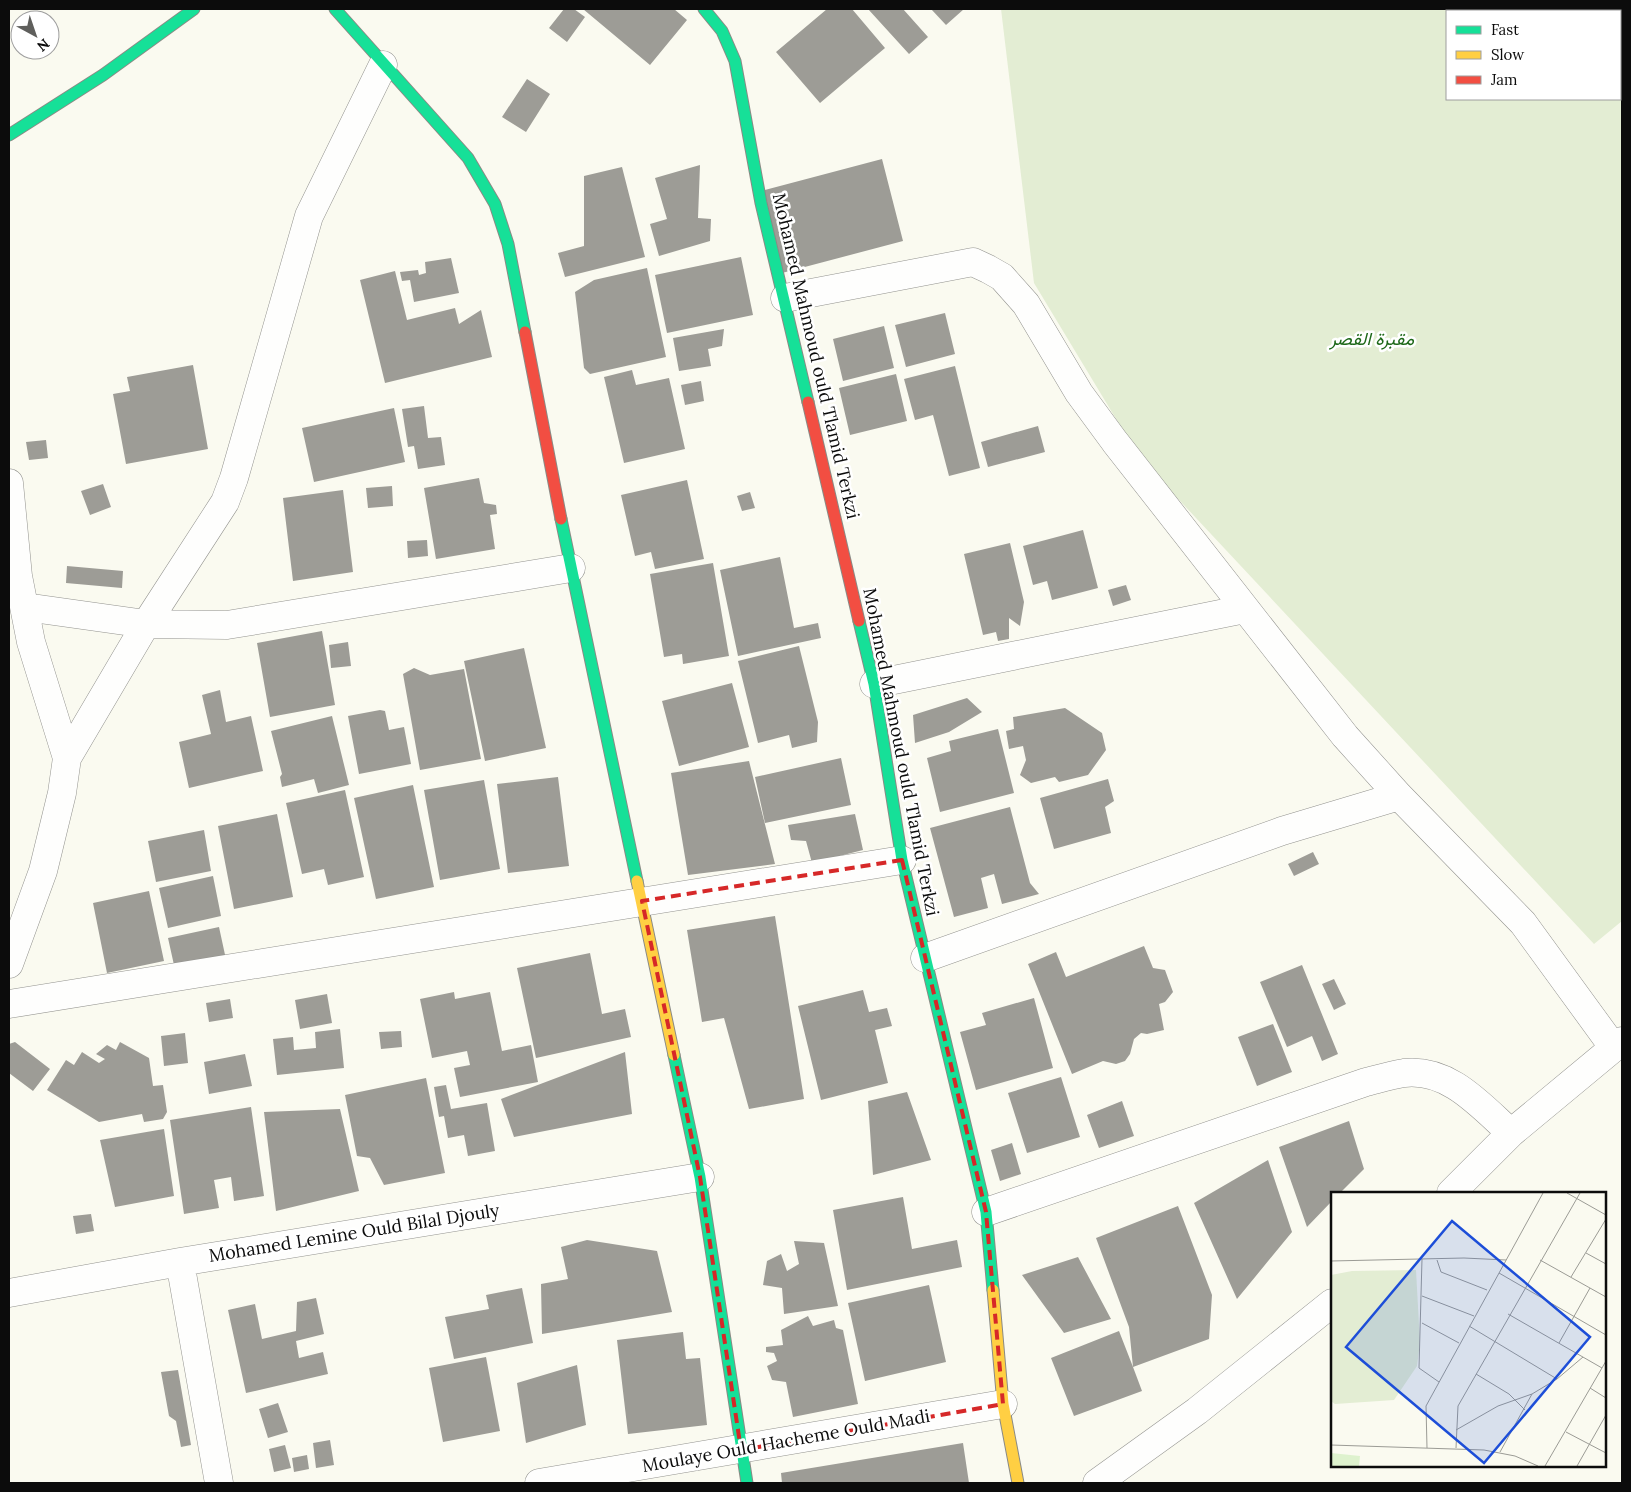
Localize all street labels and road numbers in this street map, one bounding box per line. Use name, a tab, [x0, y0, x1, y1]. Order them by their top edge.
street label: Mohamed Mahmoud ould Tlamid Terkzi	[768, 191, 865, 521]
street label: Mohamed Mahmoud ould Tlamid Terkzi	[858, 586, 945, 918]
street label: Mohamed Lemine Ould Bilal Djouly	[207, 1198, 501, 1267]
street label: Moulaye Ould Hacheme Ould Madi	[640, 1404, 932, 1477]

